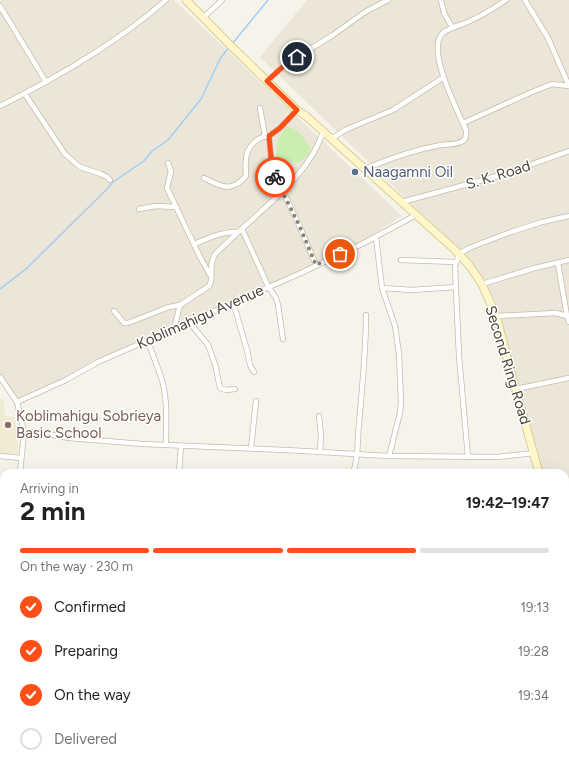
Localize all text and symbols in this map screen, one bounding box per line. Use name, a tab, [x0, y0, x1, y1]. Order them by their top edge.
pin	[280, 40, 314, 74]
icon: home	[286, 46, 308, 68]
courier	[255, 157, 295, 197]
street label: S. K. Road	[464, 157, 532, 193]
place label: Naagamni Oil	[363, 163, 453, 181]
icon: bike	[264, 166, 286, 188]
marker: Naagamni Oil	[350, 167, 360, 177]
pin	[323, 237, 357, 271]
icon: bag	[329, 243, 351, 265]
street label: Koblimahigu Avenue	[134, 281, 266, 353]
street label: Second Ring Road	[481, 303, 535, 427]
place label: Koblimahigu Sobrieya Basic School	[16, 407, 161, 442]
marker: Koblimahigu Sobrieya Basic School	[3, 420, 13, 430]
text: Arriving in	[20, 481, 79, 496]
text: 19:42–19:47	[466, 494, 549, 512]
text: 2 min	[20, 495, 86, 527]
text: On the way · 230 m	[20, 559, 133, 574]
icon: check	[20, 596, 42, 618]
text: Confirmed	[54, 598, 126, 616]
text: 19:13	[521, 600, 549, 615]
icon: check	[20, 640, 42, 662]
text: Preparing	[54, 642, 118, 660]
text: 19:28	[518, 644, 549, 659]
icon: check	[20, 684, 42, 706]
text: On the way	[54, 686, 131, 704]
text: 19:34	[518, 688, 549, 703]
text: Delivered	[54, 730, 117, 748]

